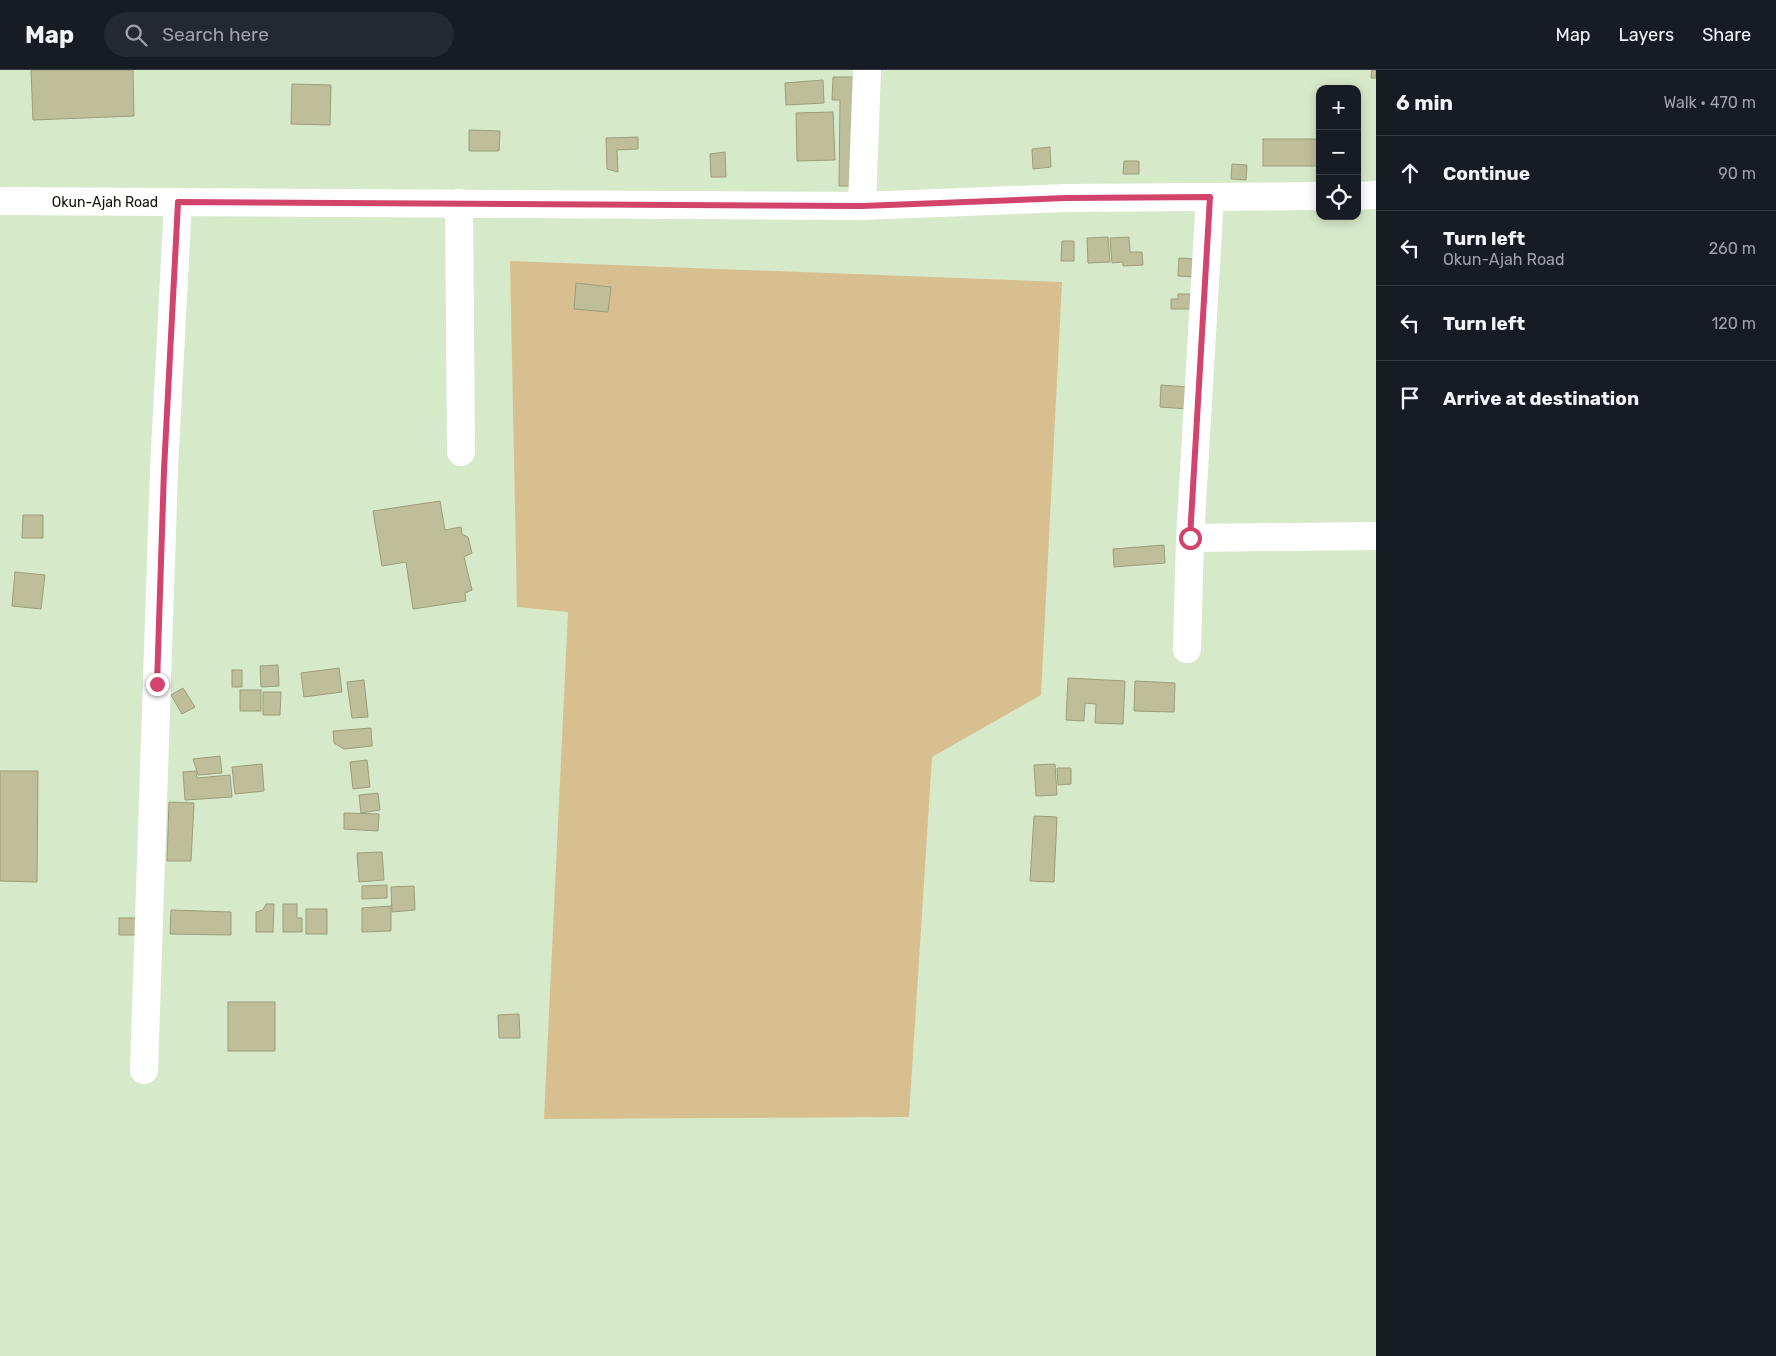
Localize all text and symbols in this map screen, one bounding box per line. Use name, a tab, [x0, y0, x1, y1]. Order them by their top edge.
search box	[104, 12, 454, 57]
text: Map	[25, 21, 74, 49]
icon: search	[122, 21, 150, 49]
text: Search here	[162, 23, 269, 46]
text: Map	[1556, 24, 1591, 46]
text: Layers	[1619, 24, 1674, 46]
text: Share	[1702, 24, 1751, 46]
map controls	[1316, 85, 1361, 220]
button: +	[1316, 85, 1361, 130]
text: 6 min	[1396, 90, 1453, 115]
text: Walk · 470 m	[1663, 93, 1756, 112]
button: −	[1316, 130, 1361, 175]
icon: ahead	[1396, 159, 1424, 187]
text: Continue	[1443, 162, 1530, 185]
text: 90 m	[1718, 164, 1756, 183]
button: locate	[1316, 175, 1361, 220]
street label: Okun-Ajah Road	[52, 194, 158, 211]
text: Turn left	[1443, 227, 1525, 250]
icon: left	[1396, 234, 1424, 262]
text: 260 m	[1709, 239, 1756, 258]
text: Okun-Ajah Road	[1443, 250, 1564, 269]
icon: left	[1396, 309, 1424, 337]
text: Turn left	[1443, 312, 1525, 335]
text: 120 m	[1711, 314, 1756, 333]
icon: arrive	[1396, 384, 1424, 412]
text: Arrive at destination	[1443, 387, 1639, 410]
route start	[1179, 527, 1202, 550]
route end	[146, 673, 169, 696]

